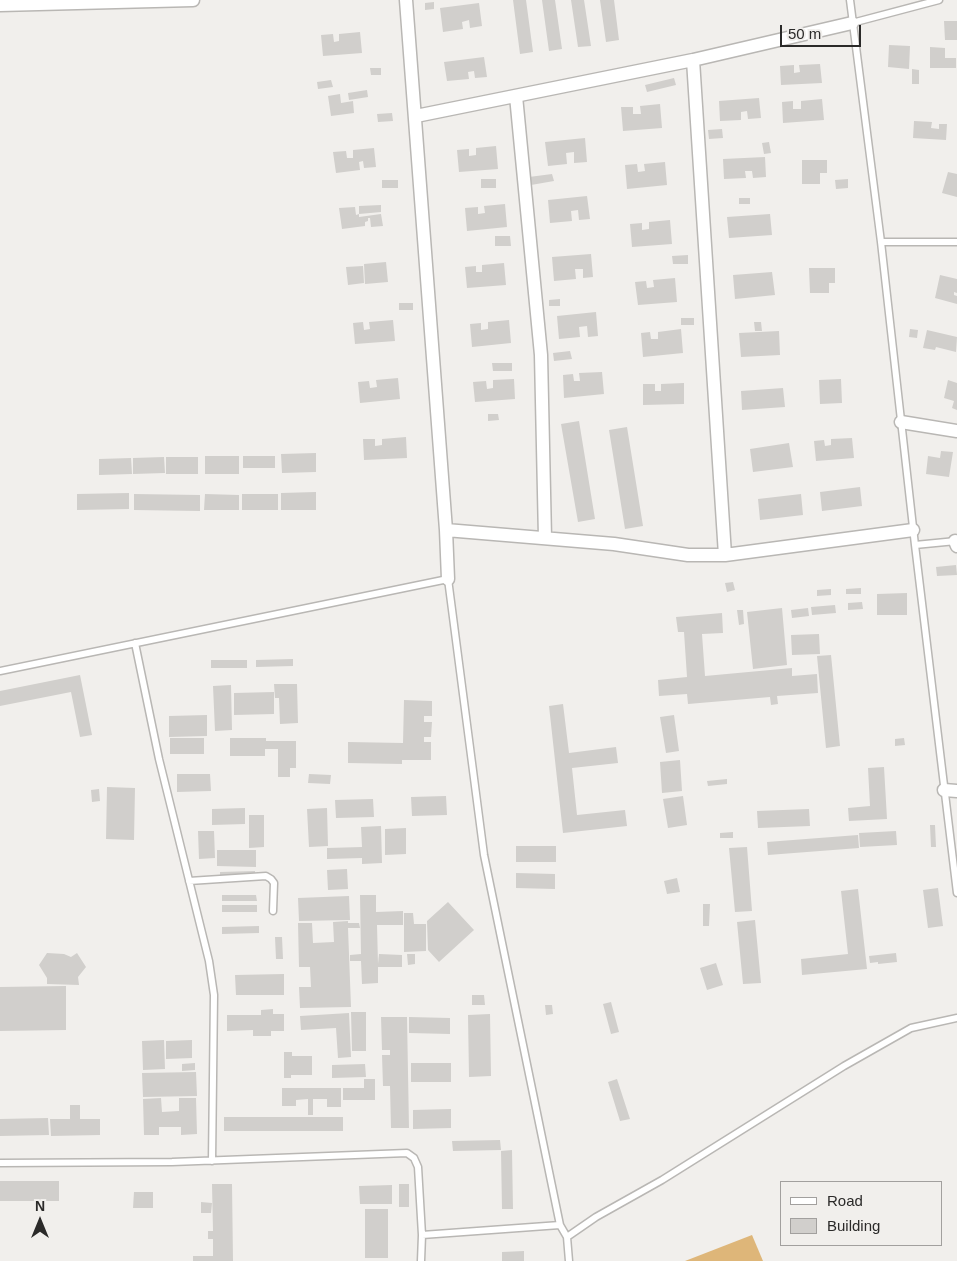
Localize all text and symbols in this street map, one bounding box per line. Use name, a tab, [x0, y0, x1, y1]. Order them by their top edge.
scale bar	[782, 15, 863, 47]
text: 50 m	[788, 25, 821, 42]
legend	[780, 1181, 942, 1246]
text: Road	[827, 1192, 863, 1209]
north arrow	[15, 1196, 65, 1246]
text: N	[35, 1198, 45, 1214]
text: Building	[827, 1217, 880, 1234]

